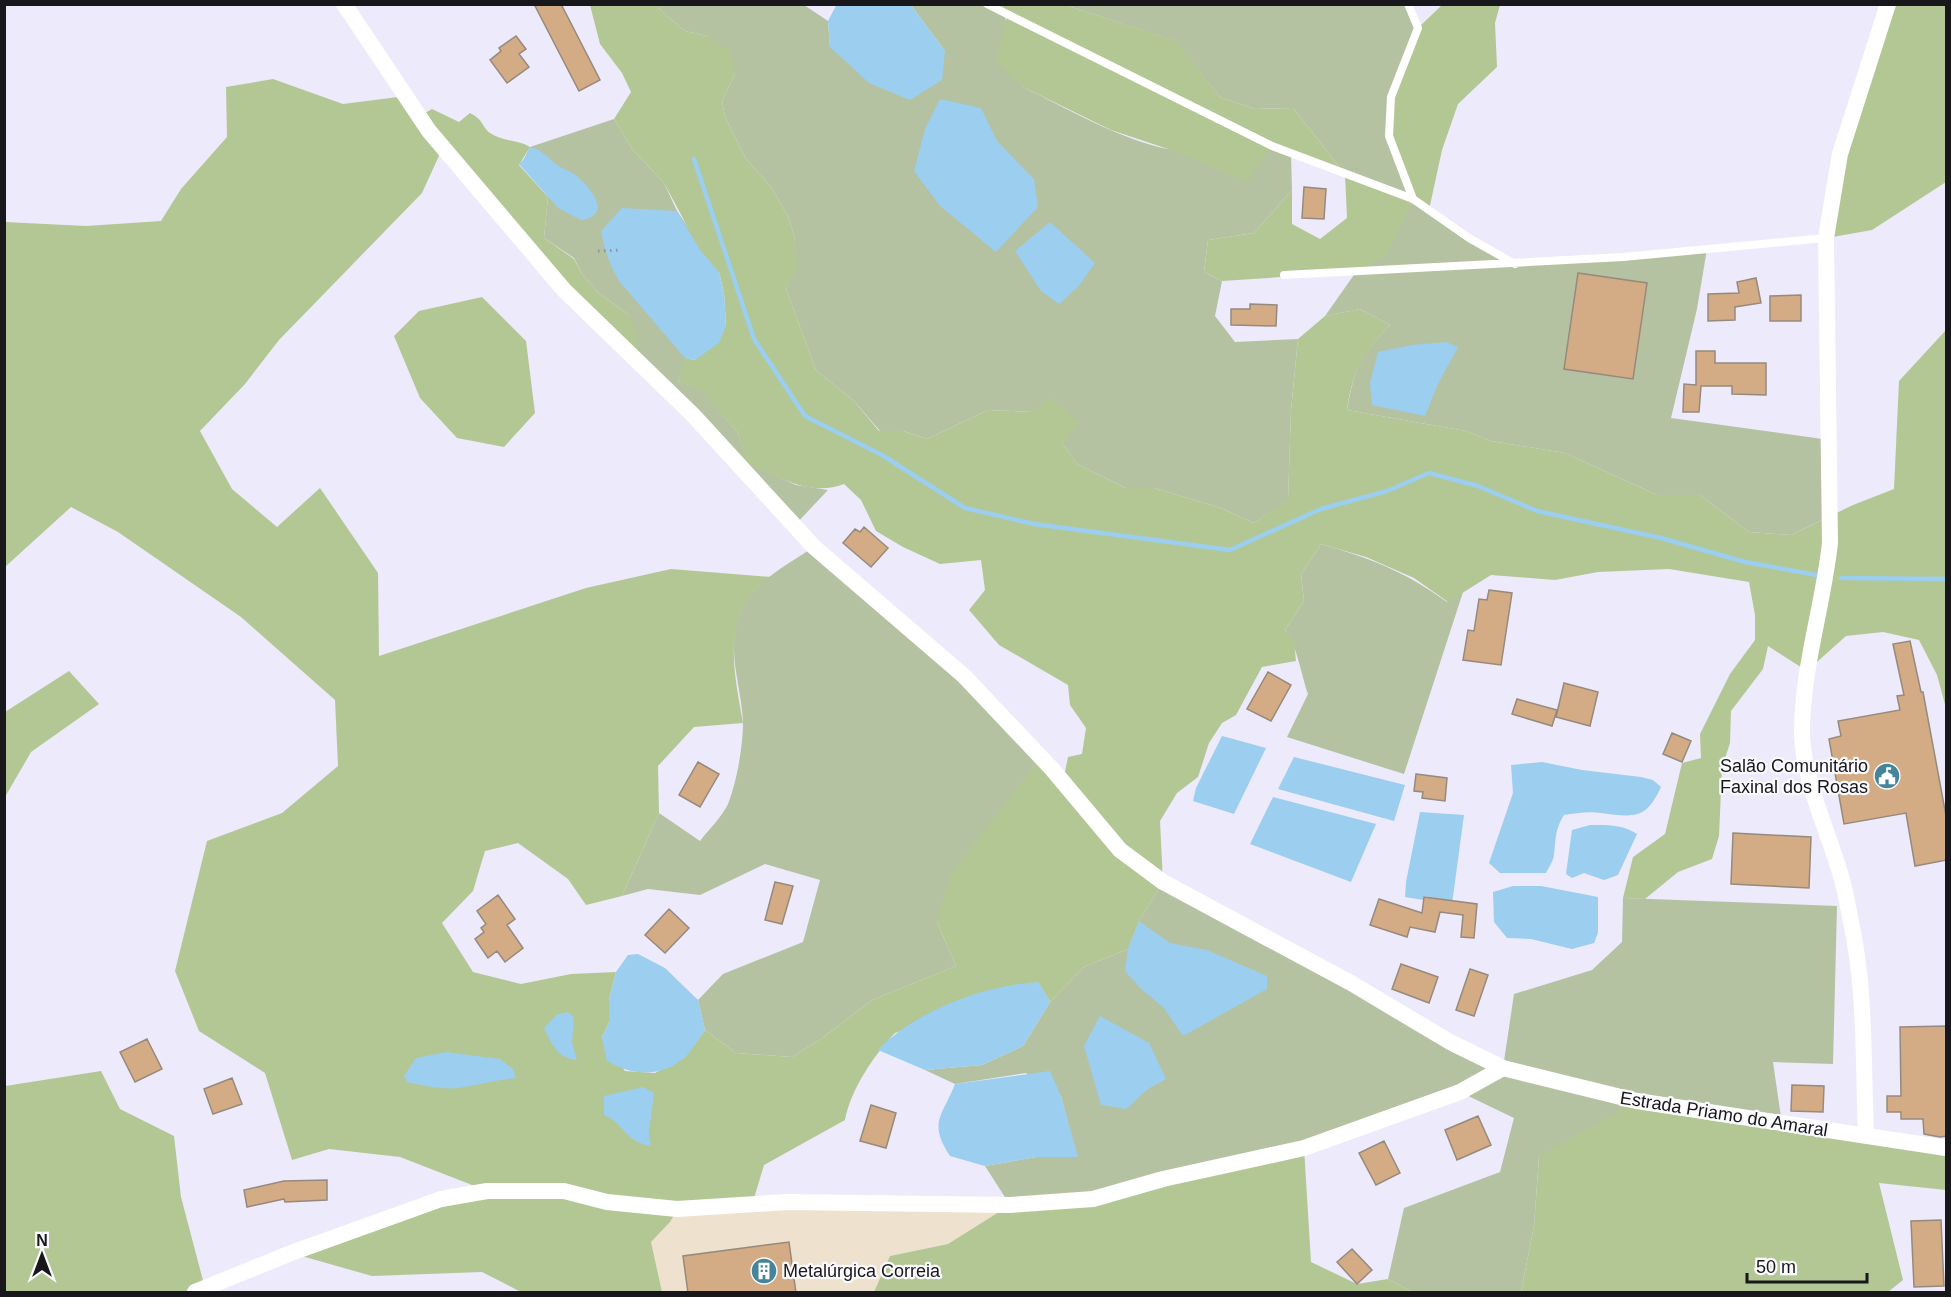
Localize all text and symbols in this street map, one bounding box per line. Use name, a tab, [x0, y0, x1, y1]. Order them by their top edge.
place label: Salão Comunitário Faxinal dos Rosas	[1720, 756, 1868, 797]
public building icon: Salão Comunitário Faxinal dos Rosas	[1872, 761, 1902, 791]
street label: Estrada Priamo do Amaral	[1619, 1088, 1829, 1140]
north arrow	[12, 1225, 72, 1285]
text: N	[36, 1232, 48, 1249]
scale bar	[1747, 1246, 1867, 1284]
building icon: Metalúrgica Correia	[749, 1256, 779, 1286]
text: 50 m	[1756, 1257, 1796, 1277]
place label: Metalúrgica Correia	[783, 1261, 941, 1281]

